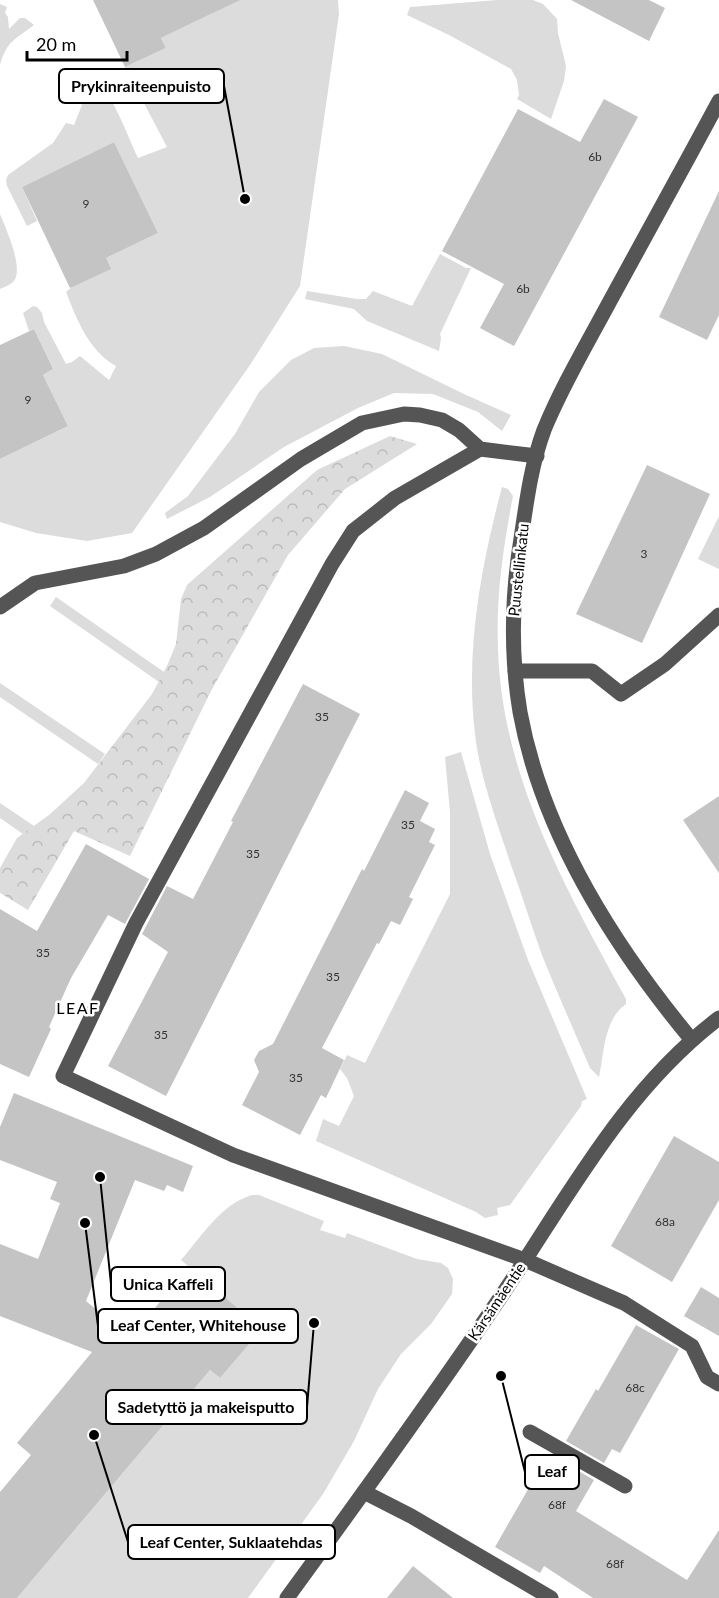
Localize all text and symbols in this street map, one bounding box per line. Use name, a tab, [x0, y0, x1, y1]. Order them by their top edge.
scale bar	[27, 24, 128, 62]
text: 20 m	[36, 33, 76, 55]
callout: Prykinraiteenpuisto	[59, 69, 224, 103]
text: Prykinraiteenpuisto	[71, 76, 211, 95]
house number: 6b	[588, 149, 602, 164]
house number: 9	[83, 196, 90, 211]
house number: 6b	[516, 281, 530, 296]
house number: 9	[25, 392, 32, 407]
street label: Puustellinkatu	[504, 523, 532, 617]
house number: 3	[641, 546, 648, 561]
house number: 35	[315, 709, 329, 724]
house number: 35	[401, 817, 415, 832]
house number: 35	[246, 846, 260, 861]
house number: 35	[36, 945, 50, 960]
house number: 35	[326, 969, 340, 984]
district label: LEAF	[56, 998, 100, 1017]
house number: 35	[154, 1027, 168, 1042]
house number: 35	[289, 1070, 303, 1085]
house number: 68a	[655, 1214, 675, 1229]
street label: Kärsämäentie	[464, 1259, 529, 1344]
callout: Unica Kaffeli	[111, 1267, 225, 1301]
text: Unica Kaffeli	[123, 1274, 213, 1293]
callout: Leaf Center, Whitehouse	[98, 1309, 298, 1343]
text: Leaf Center, Whitehouse	[110, 1315, 286, 1334]
house number: 68c	[625, 1380, 645, 1395]
callout: Sadetyttö ja makeisputto	[106, 1390, 307, 1424]
text: Sadetyttö ja makeisputto	[118, 1397, 294, 1416]
callout: Leaf	[525, 1455, 579, 1489]
text: Leaf	[537, 1461, 567, 1480]
house number: 68f	[548, 1497, 567, 1512]
callout: Leaf Center, Suklaatehdas	[128, 1525, 335, 1559]
text: Leaf Center, Suklaatehdas	[140, 1532, 323, 1551]
house number: 68f	[606, 1556, 625, 1571]

